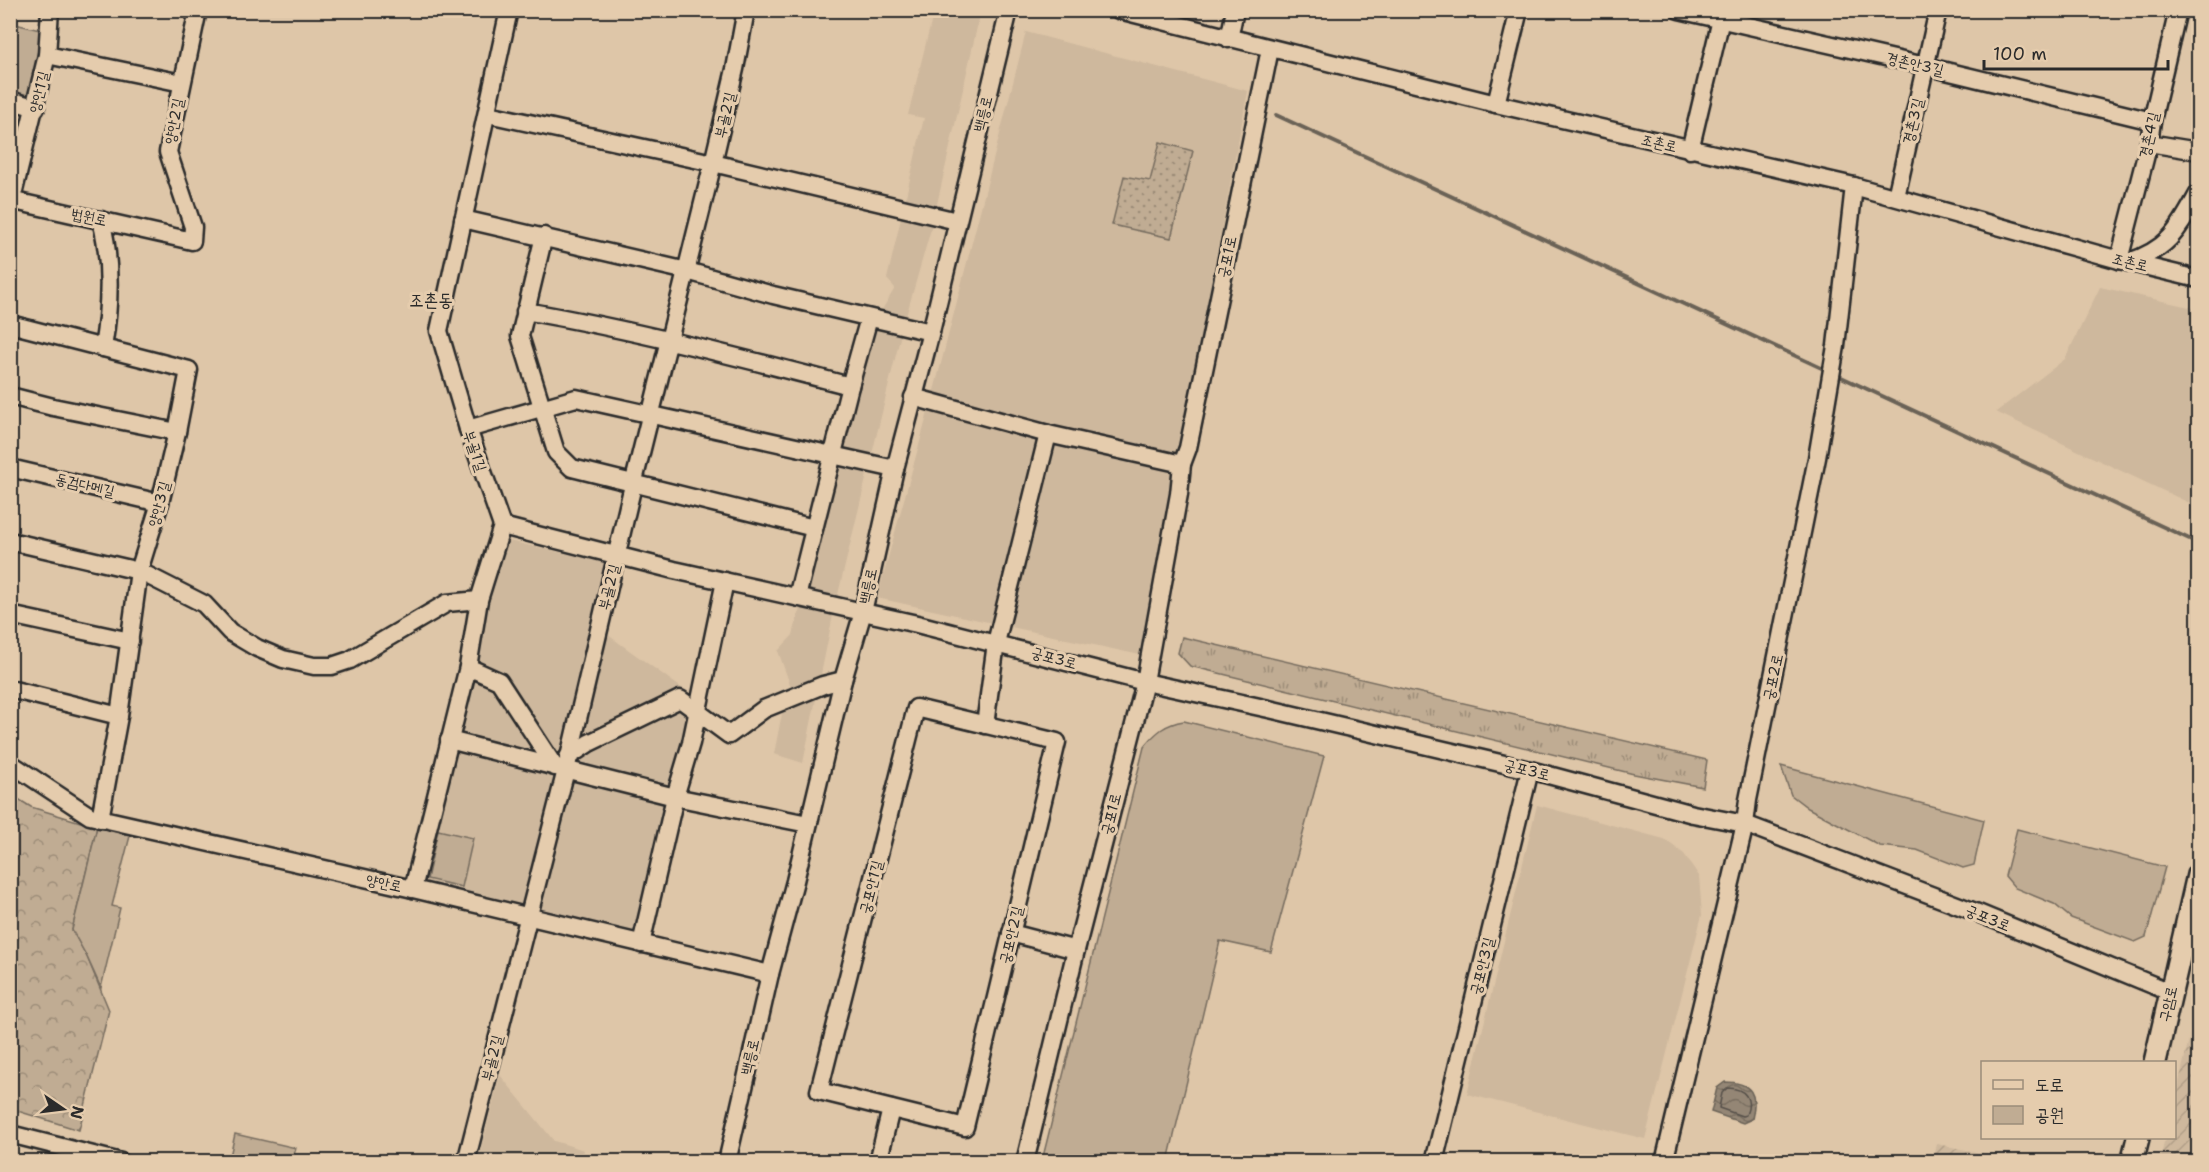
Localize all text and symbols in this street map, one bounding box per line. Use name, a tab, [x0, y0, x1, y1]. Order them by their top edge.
scale bar	[1984, 33, 2168, 71]
text: 100 m	[1993, 42, 2047, 66]
street label: 경촌안3길	[1884, 48, 1946, 80]
street label: 양안1길	[24, 69, 54, 115]
street label: 부골2길	[710, 90, 740, 140]
street label: 백릉로	[969, 94, 997, 134]
street label: 양안2길	[160, 96, 188, 146]
street label: 경촌3길	[1898, 96, 1928, 146]
street label: 경촌4길	[2134, 110, 2164, 160]
street label: 조촌로	[1639, 129, 1679, 157]
street label: 법원로	[69, 203, 109, 231]
street label: 궁포1로	[1213, 234, 1241, 280]
street label: 조촌로	[2110, 248, 2150, 276]
district label: 조촌동	[409, 288, 453, 312]
street label: 부골1길	[459, 428, 491, 474]
street label: 동검다메길	[53, 468, 117, 502]
street label: 양안3길	[143, 479, 175, 529]
street label: 부골2길	[594, 562, 624, 612]
street label: 백릉로	[854, 566, 882, 606]
street label: 궁포3로	[1029, 642, 1079, 674]
street label: 궁포2로	[1758, 652, 1788, 702]
street label: 궁포3로	[1502, 755, 1552, 785]
street label: 궁포1로	[1096, 791, 1126, 837]
street label: 궁포안1길	[855, 858, 887, 916]
street label: 양안로	[364, 869, 404, 897]
street label: 궁포3로	[1963, 900, 2013, 936]
street label: 궁포안2길	[995, 904, 1027, 966]
street label: 궁포안3길	[1465, 935, 1499, 997]
street label: 구암로	[2154, 984, 2182, 1024]
street label: 부골2길	[477, 1033, 507, 1083]
street label: 백릉로	[736, 1037, 764, 1077]
legend	[1981, 1061, 2176, 1139]
text: 도로	[2035, 1073, 2064, 1097]
north arrow	[33, 1079, 93, 1139]
text: 공원	[2035, 1103, 2064, 1127]
text: N	[65, 1104, 89, 1121]

